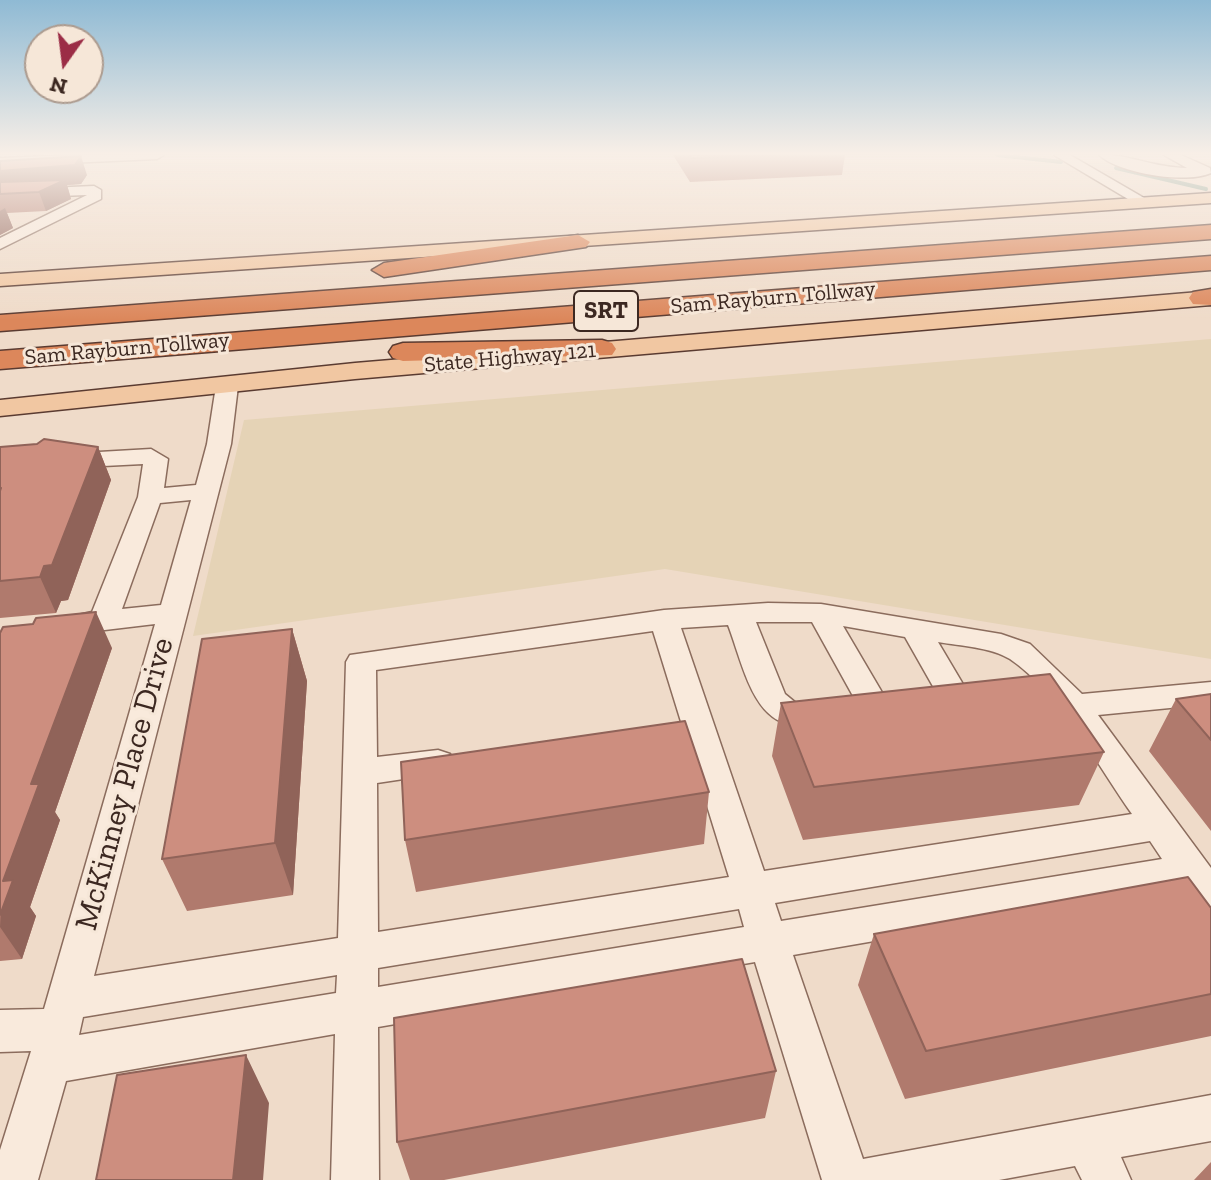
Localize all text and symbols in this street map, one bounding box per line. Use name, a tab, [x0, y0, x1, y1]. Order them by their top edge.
north arrow	[24, 24, 104, 104]
text: N	[47, 71, 70, 101]
street label: Sam Rayburn Tollway	[670, 276, 876, 320]
road number: SRT	[574, 291, 638, 331]
street label: Sam Rayburn Tollway	[24, 327, 230, 371]
street label: State Highway 121	[423, 337, 597, 379]
street label: McKinney Place Drive	[68, 634, 182, 934]

